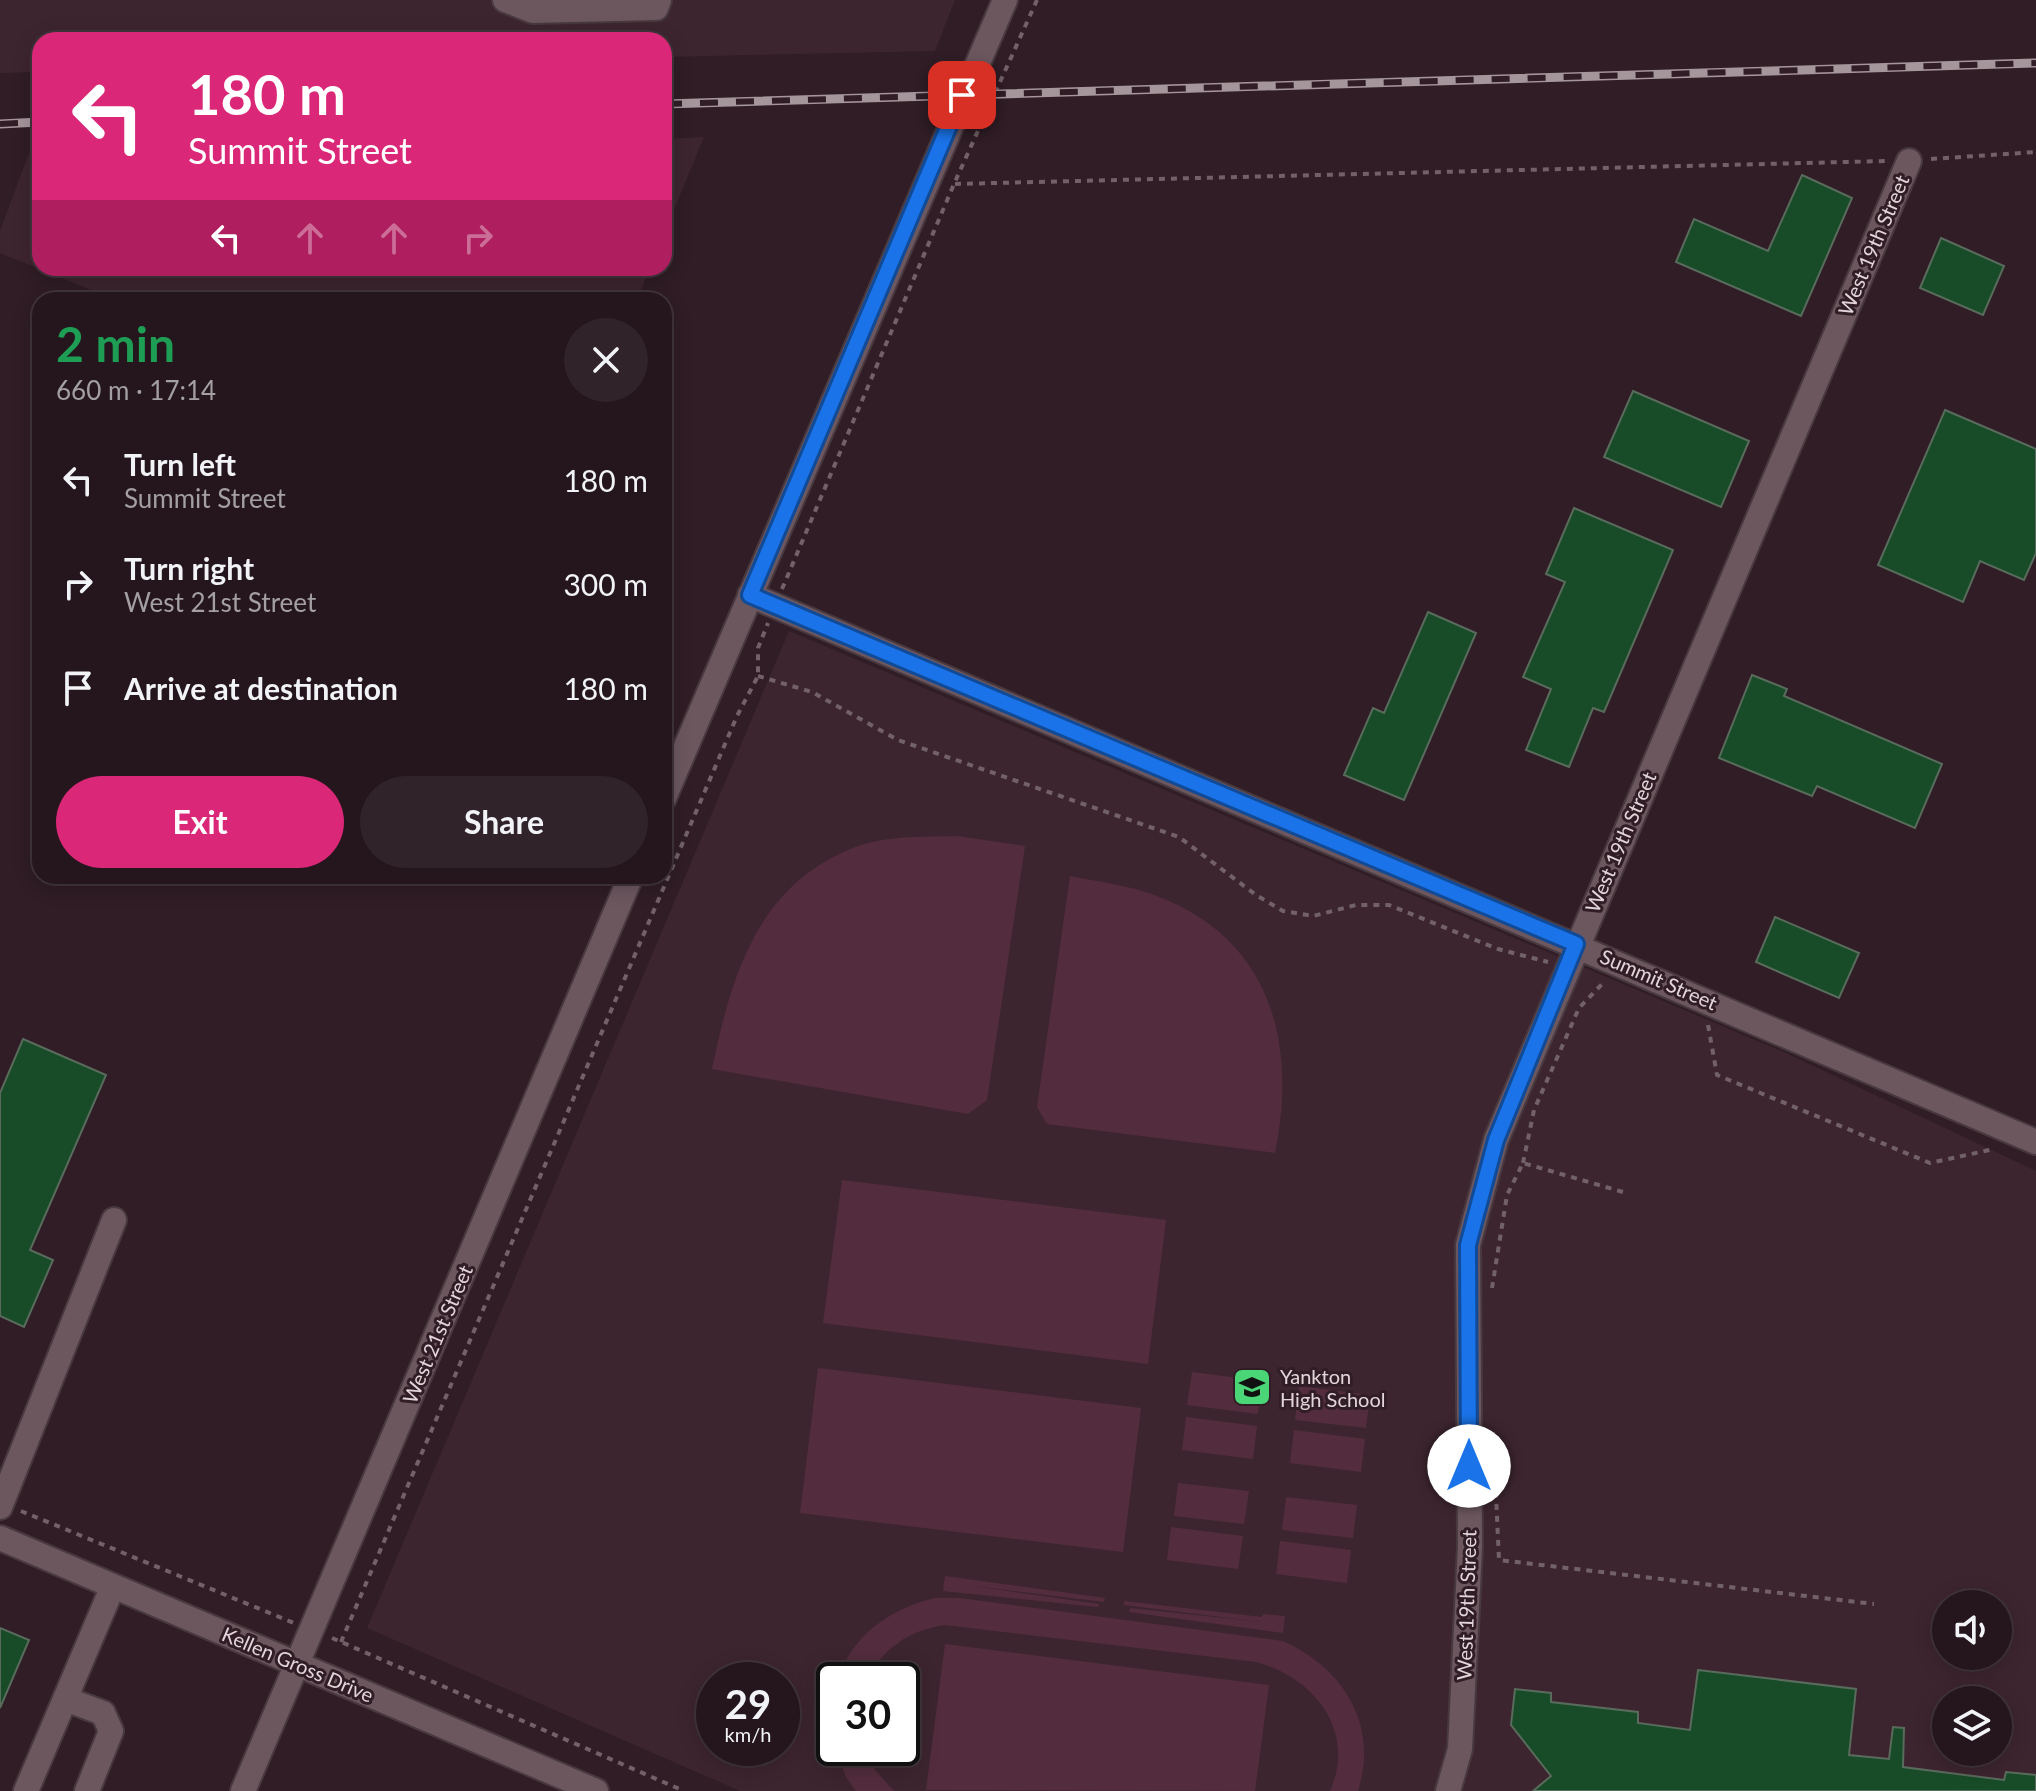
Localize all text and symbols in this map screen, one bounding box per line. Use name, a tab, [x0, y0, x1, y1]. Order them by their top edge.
text: 180 m	[188, 60, 346, 127]
pin	[928, 61, 996, 129]
icon: left	[56, 64, 160, 168]
icon: arrive	[940, 73, 984, 117]
text: Summit Street	[188, 128, 412, 172]
street label: West 19th Street	[1833, 171, 1913, 319]
icon: left	[204, 216, 248, 260]
icon: ahead	[288, 216, 332, 260]
icon: ahead	[372, 216, 416, 260]
icon: right	[456, 216, 500, 260]
text: 2 min	[56, 315, 175, 372]
button: close	[564, 318, 648, 402]
text: 660 m · 17:14	[56, 374, 216, 406]
text: Turn left	[124, 446, 236, 482]
icon: left	[56, 458, 100, 502]
text: 180 m	[563, 462, 648, 498]
text: Summit Street	[124, 482, 286, 514]
text: Turn right	[124, 550, 254, 586]
icon: right	[56, 562, 100, 606]
text: 300 m	[563, 566, 648, 602]
text: West 21st Street	[124, 586, 316, 618]
icon: arrive	[56, 666, 100, 710]
text: Arrive at destination	[124, 670, 398, 706]
text: 180 m	[563, 670, 648, 706]
street label: West 19th Street	[1580, 768, 1660, 916]
button: Exit	[56, 776, 344, 868]
button: Share	[360, 776, 648, 868]
street label: Summit Street	[1597, 944, 1721, 1014]
street label: West 21st Street	[397, 1261, 477, 1407]
place label: Yankton High School	[1280, 1364, 1386, 1411]
school or university icon: Yankton High School	[1231, 1366, 1273, 1408]
position arrow	[1427, 1424, 1511, 1508]
street label: West 19th Street	[1451, 1529, 1481, 1681]
map controls	[1932, 1590, 2012, 1766]
button: sound	[1932, 1590, 2012, 1670]
street label: Kellen Gross Drive	[219, 1621, 377, 1707]
speed limit sign: 30	[816, 1662, 920, 1766]
text: 29	[725, 1680, 771, 1728]
button: layers	[1932, 1686, 2012, 1766]
text: km/h	[725, 1722, 771, 1746]

